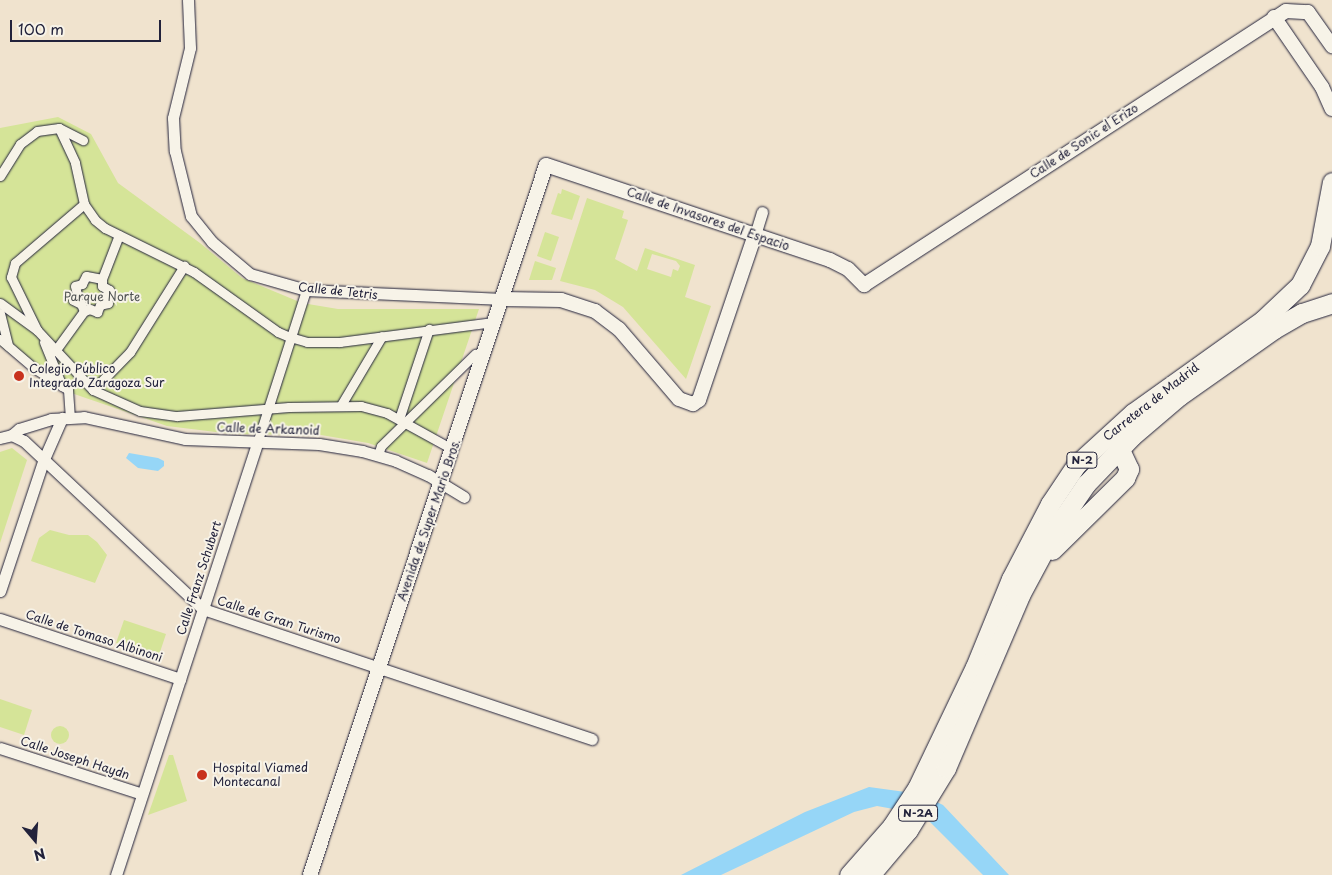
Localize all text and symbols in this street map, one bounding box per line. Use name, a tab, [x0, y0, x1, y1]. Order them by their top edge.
scale bar	[12, 10, 164, 42]
text: 100 m	[18, 17, 64, 40]
street label: Calle de Sonic el Erizo	[1027, 100, 1141, 182]
street label: Calle de Invasores del Espacio	[624, 184, 792, 254]
street label: Calle de Tetris	[297, 280, 379, 302]
park label: Parque Norte	[64, 290, 140, 304]
street label: Carretera de Madrid	[1100, 360, 1202, 444]
place label: Colegio Público Integrado Zaragoza Sur	[29, 362, 166, 390]
marker: Colegio Público Integrado Zaragoza Sur	[13, 370, 25, 382]
street label: Calle de Arkanoid	[215, 420, 321, 438]
street label: Avenida de Super Mario Bros.	[394, 436, 464, 604]
road number: N-2	[1066, 452, 1098, 468]
street label: Calle Franz Schubert	[174, 519, 224, 637]
street label: Calle de Gran Turismo	[215, 593, 343, 647]
street label: Calle de Tomaso Albinoni	[23, 607, 165, 665]
street label: Calle Joseph Haydn	[18, 733, 132, 783]
place label: Hospital Viamed Montecanal	[213, 761, 308, 789]
marker: Hospital Viamed Montecanal	[195, 768, 209, 782]
road number: N-2A	[898, 804, 938, 821]
north arrow	[10, 815, 60, 865]
text: N	[31, 843, 48, 866]

